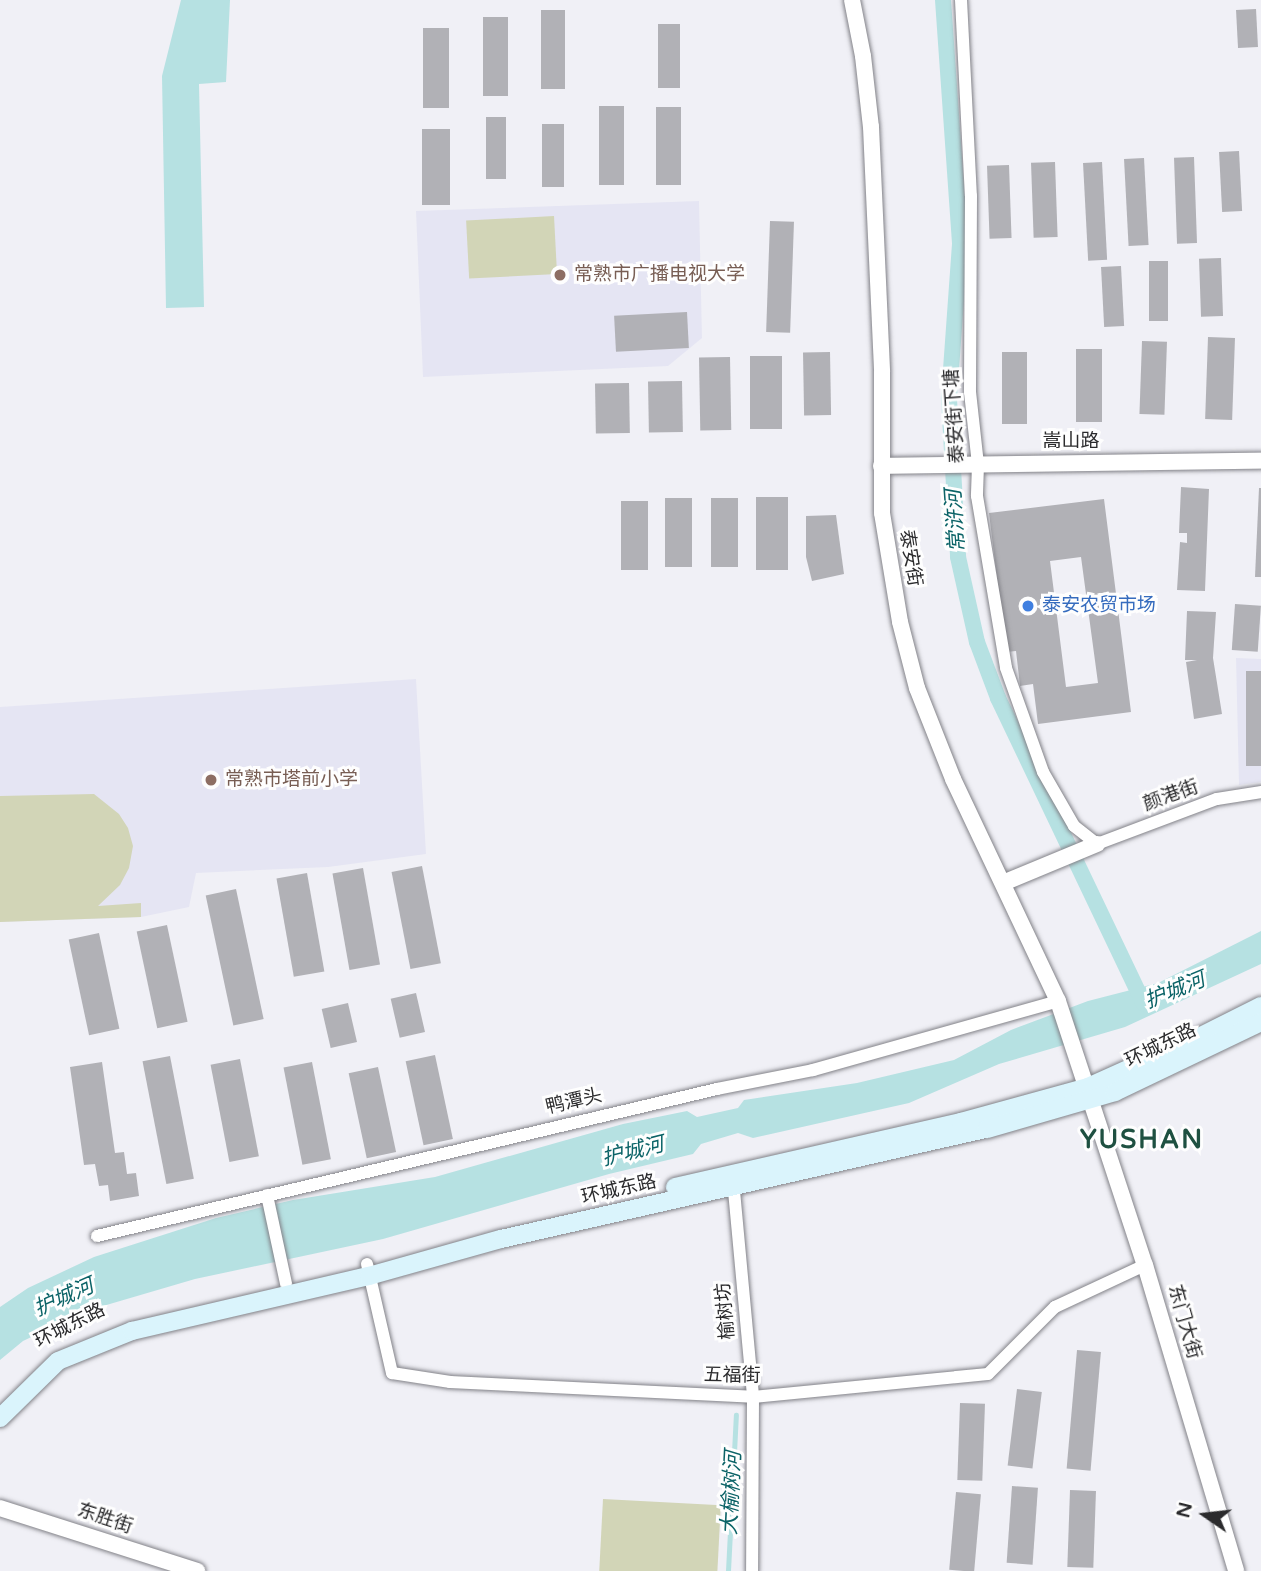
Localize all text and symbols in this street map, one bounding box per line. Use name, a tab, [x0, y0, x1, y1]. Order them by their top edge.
place label: 常熟市广播电视大学	[574, 264, 745, 286]
marker: 常熟市广播电视大学	[552, 267, 568, 283]
street label: 泰安街下塘	[940, 368, 970, 464]
street label: 嵩山路	[1043, 431, 1099, 453]
water label: 常浒河	[941, 489, 971, 553]
street label: 泰安街	[894, 528, 926, 588]
place label: 泰安农贸市场	[1042, 595, 1156, 617]
marker: 泰安农贸市场	[1020, 598, 1036, 614]
place label: 常熟市塔前小学	[225, 769, 358, 791]
marker: 常熟市塔前小学	[203, 772, 219, 788]
street label: 颜港街	[1140, 776, 1202, 816]
water label: 护城河	[1141, 968, 1209, 1014]
street label: 环城东路	[1122, 1019, 1200, 1073]
street label: 鸭潭头	[544, 1084, 604, 1120]
district label: YUSHAN	[1081, 1124, 1203, 1156]
water label: 护城河	[599, 1132, 667, 1172]
street label: 环城东路	[579, 1170, 659, 1210]
water label: 护城河	[30, 1274, 98, 1322]
street label: 榆树坊	[712, 1282, 740, 1340]
street label: 东门大街	[1163, 1282, 1205, 1362]
street label: 环城东路	[31, 1299, 109, 1353]
street label: 五福街	[703, 1364, 761, 1388]
water label: 大榆树河	[717, 1450, 747, 1536]
north arrow	[1170, 1480, 1240, 1550]
street label: 东胜街	[74, 1499, 136, 1539]
text: N	[1172, 1500, 1197, 1520]

